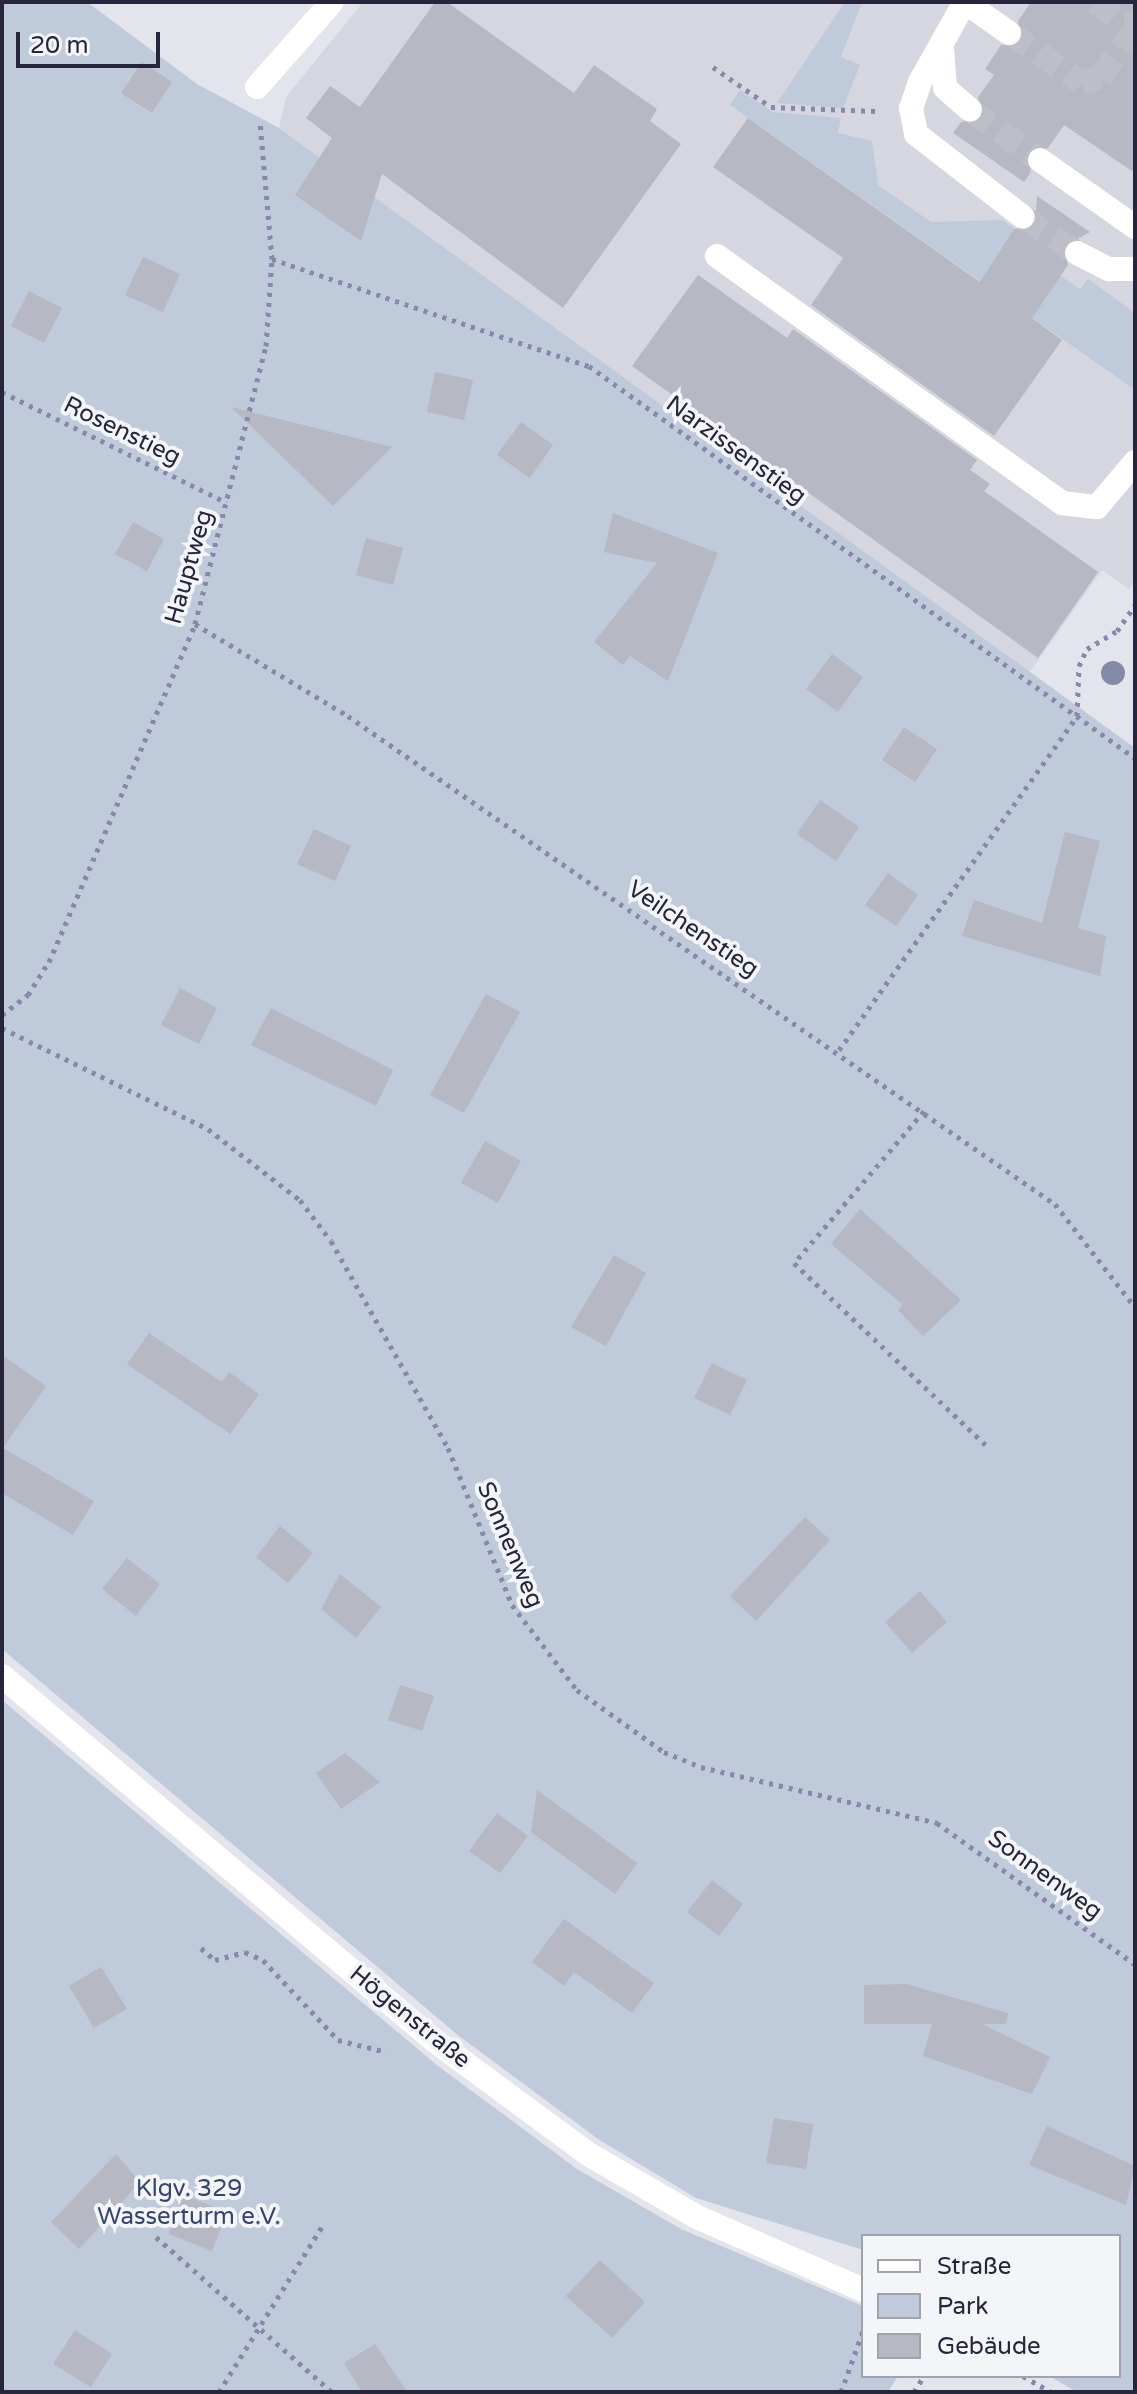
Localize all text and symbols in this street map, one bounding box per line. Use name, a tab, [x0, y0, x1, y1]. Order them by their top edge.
scale bar	[20, 16, 164, 66]
text: 20 m	[30, 31, 88, 60]
street label: Narzissenstieg	[660, 389, 812, 511]
street label: Rosenstieg	[59, 390, 185, 472]
street label: Hauptweg	[159, 506, 219, 628]
street label: Veilchenstieg	[622, 875, 764, 983]
street label: Sonnenweg	[471, 1478, 549, 1612]
street label: Sonnenweg	[982, 1824, 1108, 1926]
street label: Högenstraße	[344, 1960, 476, 2074]
park label: Klgv. 329 Wasserturm e.V.	[97, 2175, 281, 2231]
legend	[861, 2234, 1121, 2378]
text: Straße	[937, 2252, 1011, 2281]
text: Park	[937, 2292, 988, 2321]
text: Gebäude	[937, 2332, 1041, 2361]

